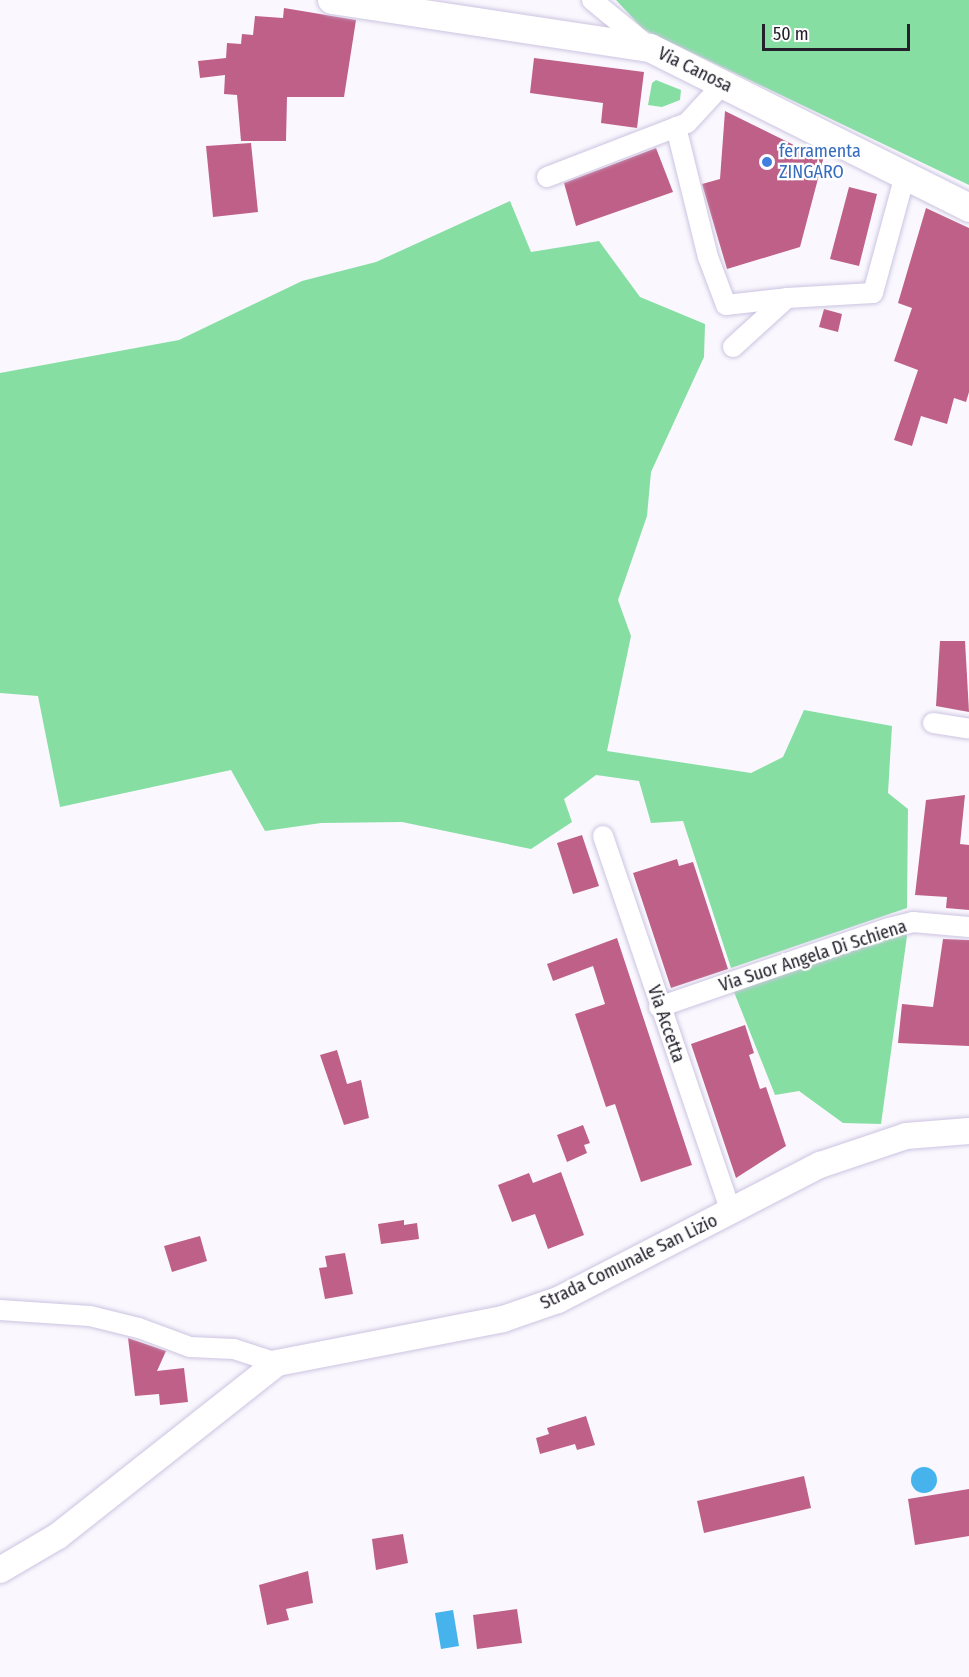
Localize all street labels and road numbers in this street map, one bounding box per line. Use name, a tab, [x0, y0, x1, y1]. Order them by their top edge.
street label: Via Canosa	[654, 43, 736, 97]
street label: Via Suor Angela Di Schiena	[717, 915, 909, 997]
street label: Via Accetta	[643, 983, 689, 1065]
street label: Strada Comunale San Lizio	[537, 1210, 721, 1314]

